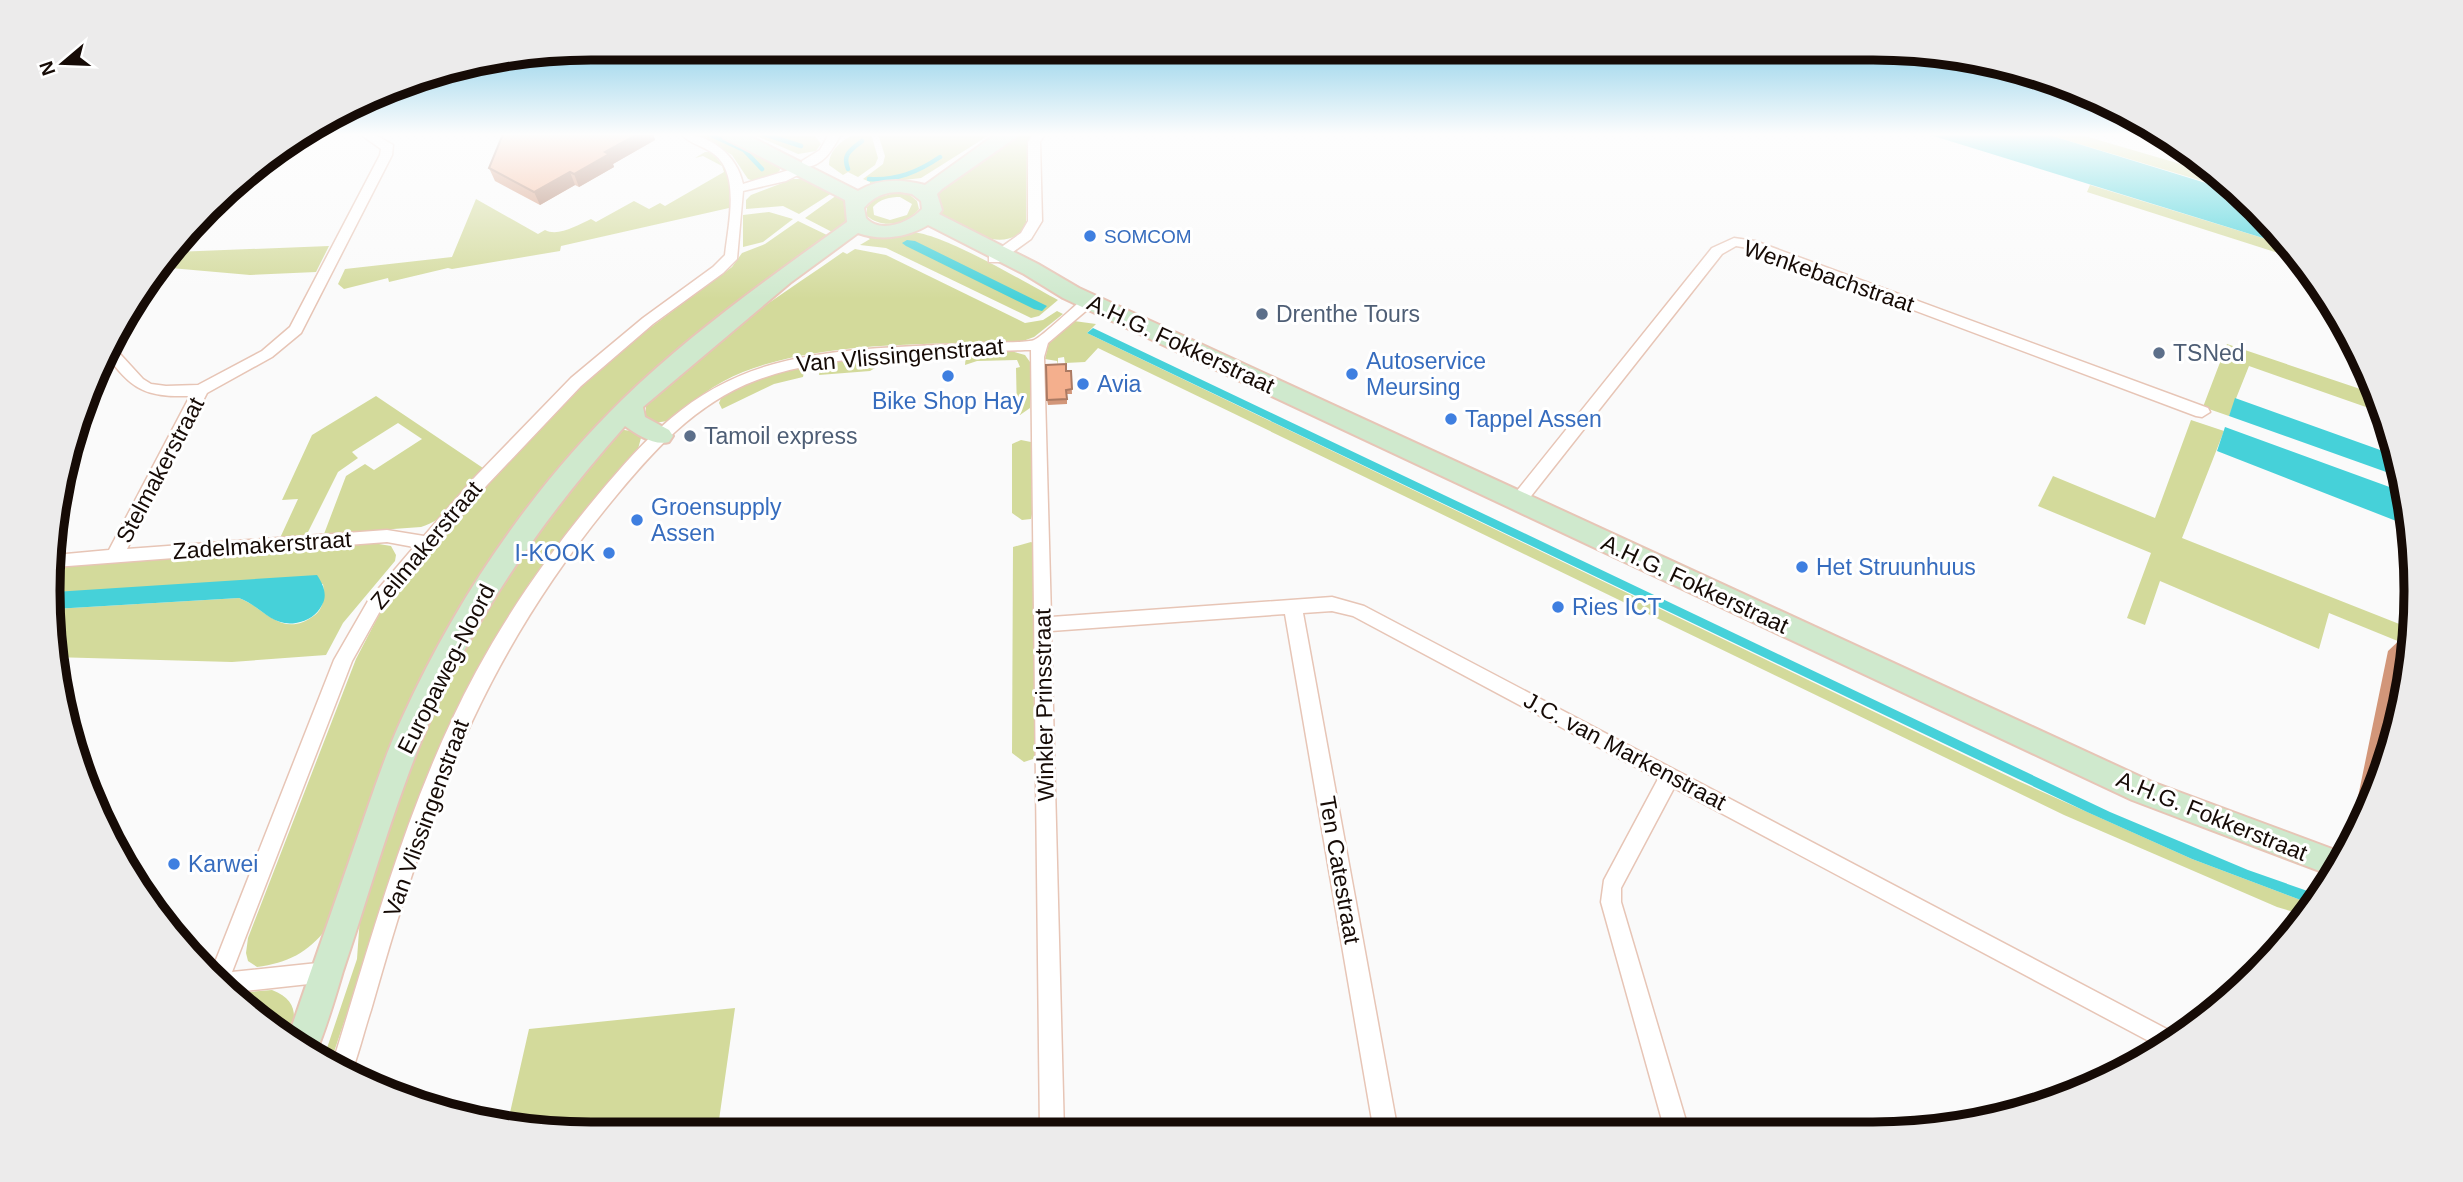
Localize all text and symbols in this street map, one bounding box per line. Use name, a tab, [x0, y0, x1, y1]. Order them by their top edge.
north arrow	[28, 28, 98, 98]
text: N	[35, 58, 60, 78]
place label: SOMCOM	[1104, 226, 1192, 247]
marker: SOMCOM	[1082, 228, 1098, 244]
street label: Wenkebachstraat	[1740, 235, 1918, 318]
street label: A.H.G. Fokkerstraat	[1083, 289, 1279, 399]
place label: Drenthe Tours	[1276, 301, 1420, 327]
marker: Drenthe Tours	[1254, 306, 1270, 322]
street label: Van Vlissingenstraat	[795, 333, 1005, 377]
place label: TSNed	[2173, 340, 2245, 366]
marker: TSNed	[2151, 345, 2167, 361]
place label: Autoservice Meursing	[1366, 348, 1486, 400]
marker: Autoservice Meursing	[1344, 366, 1360, 382]
marker: Bike Shop Hay	[940, 368, 956, 384]
place label: Avia	[1097, 371, 1142, 397]
marker: Avia	[1075, 376, 1091, 392]
place label: Bike Shop Hay	[872, 388, 1025, 414]
street label: Stelmakerstraat	[111, 392, 210, 547]
place label: Tappel Assen	[1465, 406, 1602, 432]
marker: Tappel Assen	[1443, 411, 1459, 427]
place label: Tamoil express	[704, 423, 857, 449]
marker: Tamoil express	[682, 428, 698, 444]
street label: Zeilmakerstraat	[365, 475, 487, 614]
place label: Groensupply Assen	[651, 494, 782, 546]
marker: Groensupply Assen	[629, 512, 645, 528]
street label: Zadelmakerstraat	[172, 526, 353, 564]
street label: A.H.G. Fokkerstraat	[1597, 529, 1793, 639]
place label: I-KOOK	[514, 540, 596, 566]
marker: I-KOOK	[601, 545, 617, 561]
place label: Het Struunhuus	[1816, 554, 1976, 580]
marker: Het Struunhuus	[1794, 559, 1810, 575]
street label: Europaweg-Noord	[392, 580, 500, 758]
place label: Ries ICT	[1572, 594, 1661, 620]
marker: Ries ICT	[1550, 599, 1566, 615]
street label: Winkler Prinsstraat	[1029, 608, 1059, 802]
street label: J.C. van Markenstraat	[1520, 687, 1731, 816]
street label: Van Vlissingenstraat	[378, 715, 474, 920]
street label: A.H.G. Fokkerstraat	[2113, 766, 2312, 866]
street label: Ten Catestraat	[1314, 794, 1366, 947]
place label: Karwei	[188, 851, 258, 877]
marker: Karwei	[166, 856, 182, 872]

